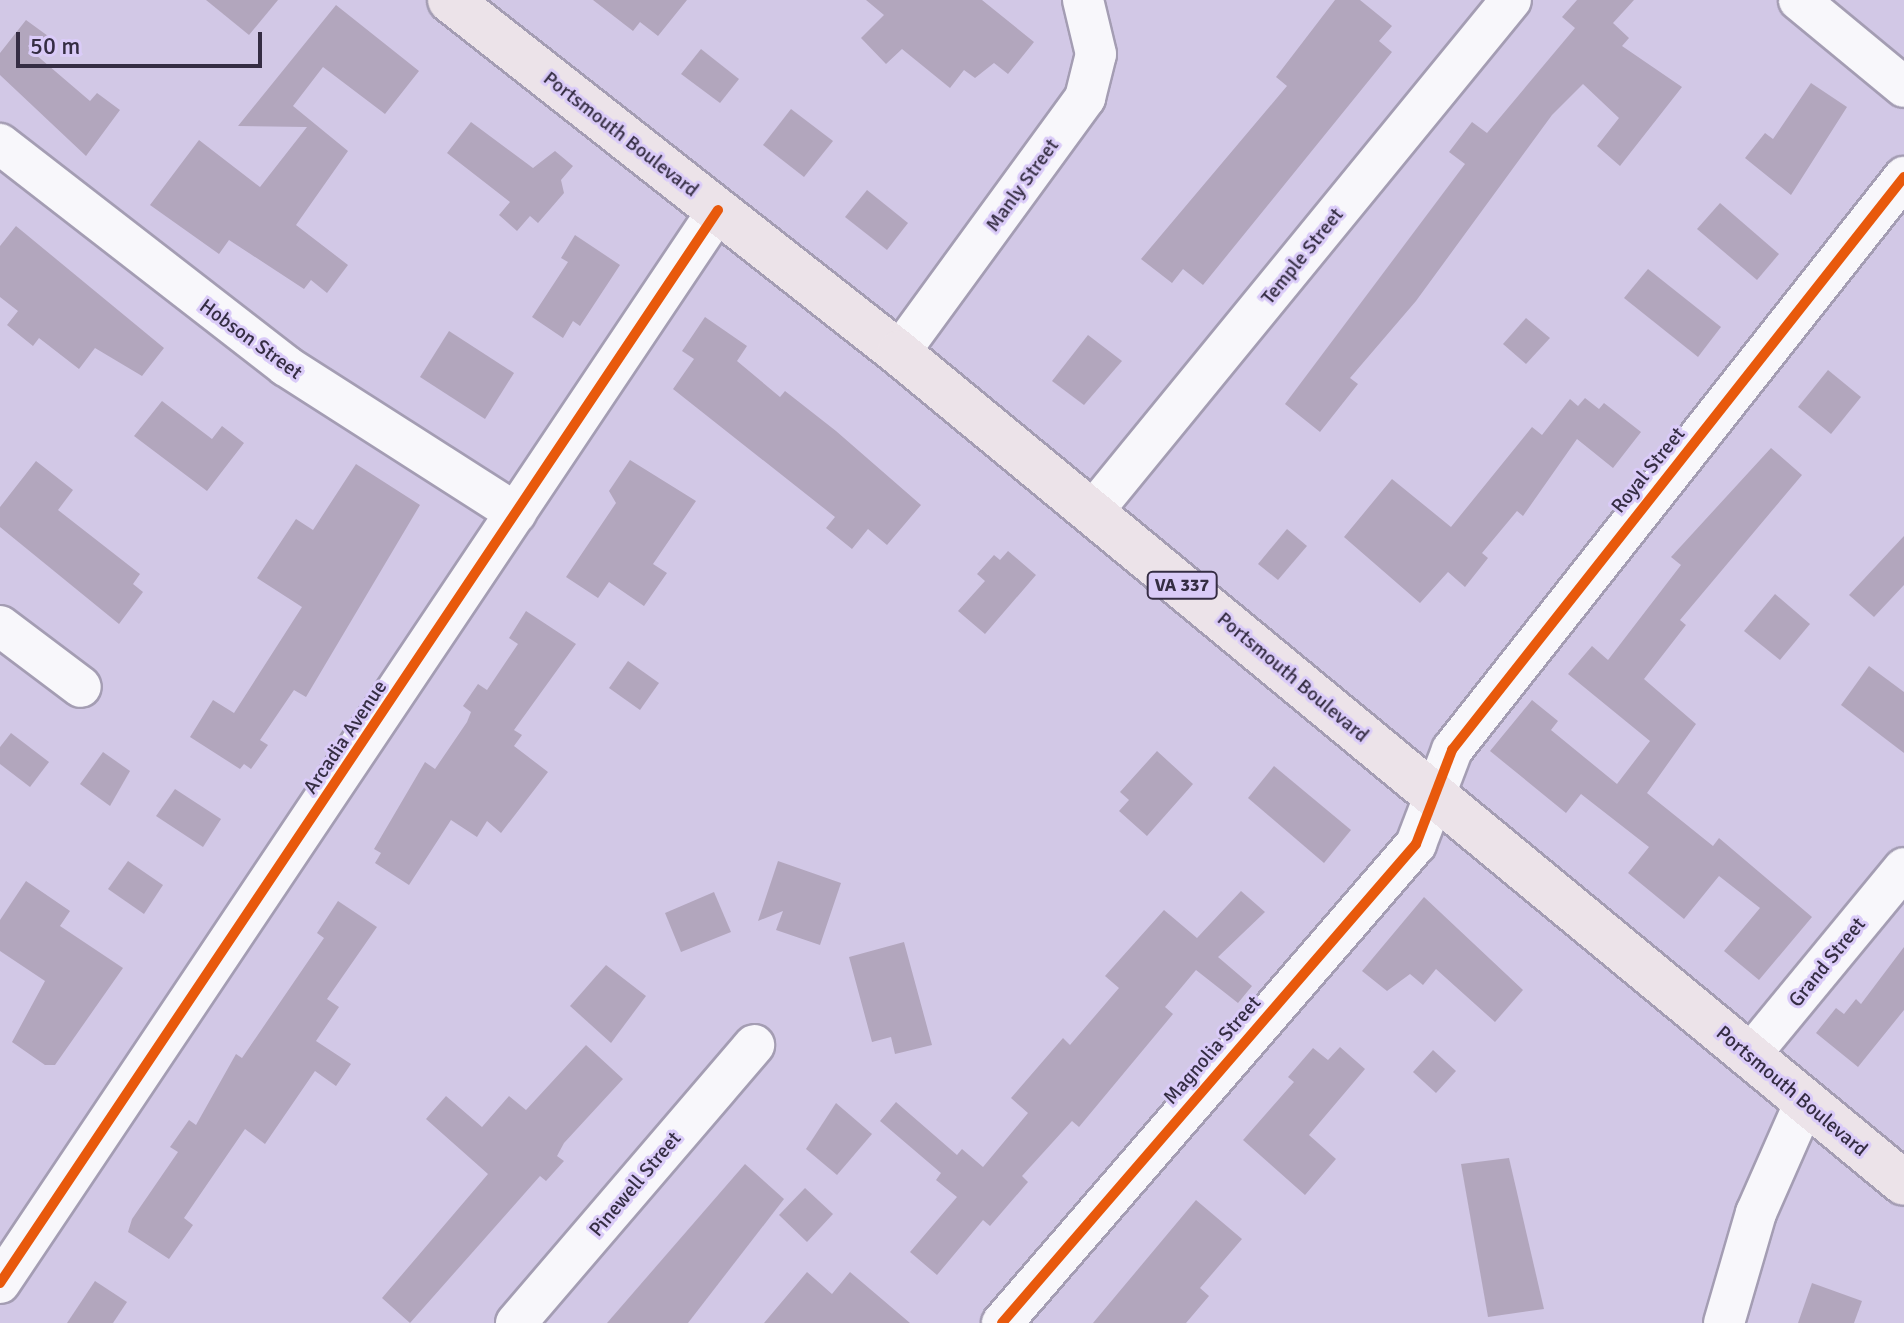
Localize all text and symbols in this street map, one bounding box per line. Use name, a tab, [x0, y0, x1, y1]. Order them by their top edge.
scale bar	[20, 16, 266, 66]
text: 50 m	[30, 31, 80, 61]
street label: Portsmouth Boulevard	[539, 66, 703, 202]
street label: Manly Street	[980, 134, 1064, 236]
street label: Temple Street	[1256, 203, 1348, 309]
street label: Hobson Street	[195, 294, 307, 384]
street label: Royal Street	[1606, 422, 1690, 518]
road number: VA 337	[1146, 571, 1218, 599]
street label: Portsmouth Boulevard	[1212, 607, 1374, 747]
street label: Arcadia Avenue	[298, 676, 392, 798]
street label: Grand Street	[1784, 912, 1870, 1012]
street label: Magnolia Street	[1158, 991, 1266, 1109]
street label: Portsmouth Boulevard	[1711, 1021, 1873, 1161]
street label: Pinewell Street	[584, 1127, 686, 1241]

